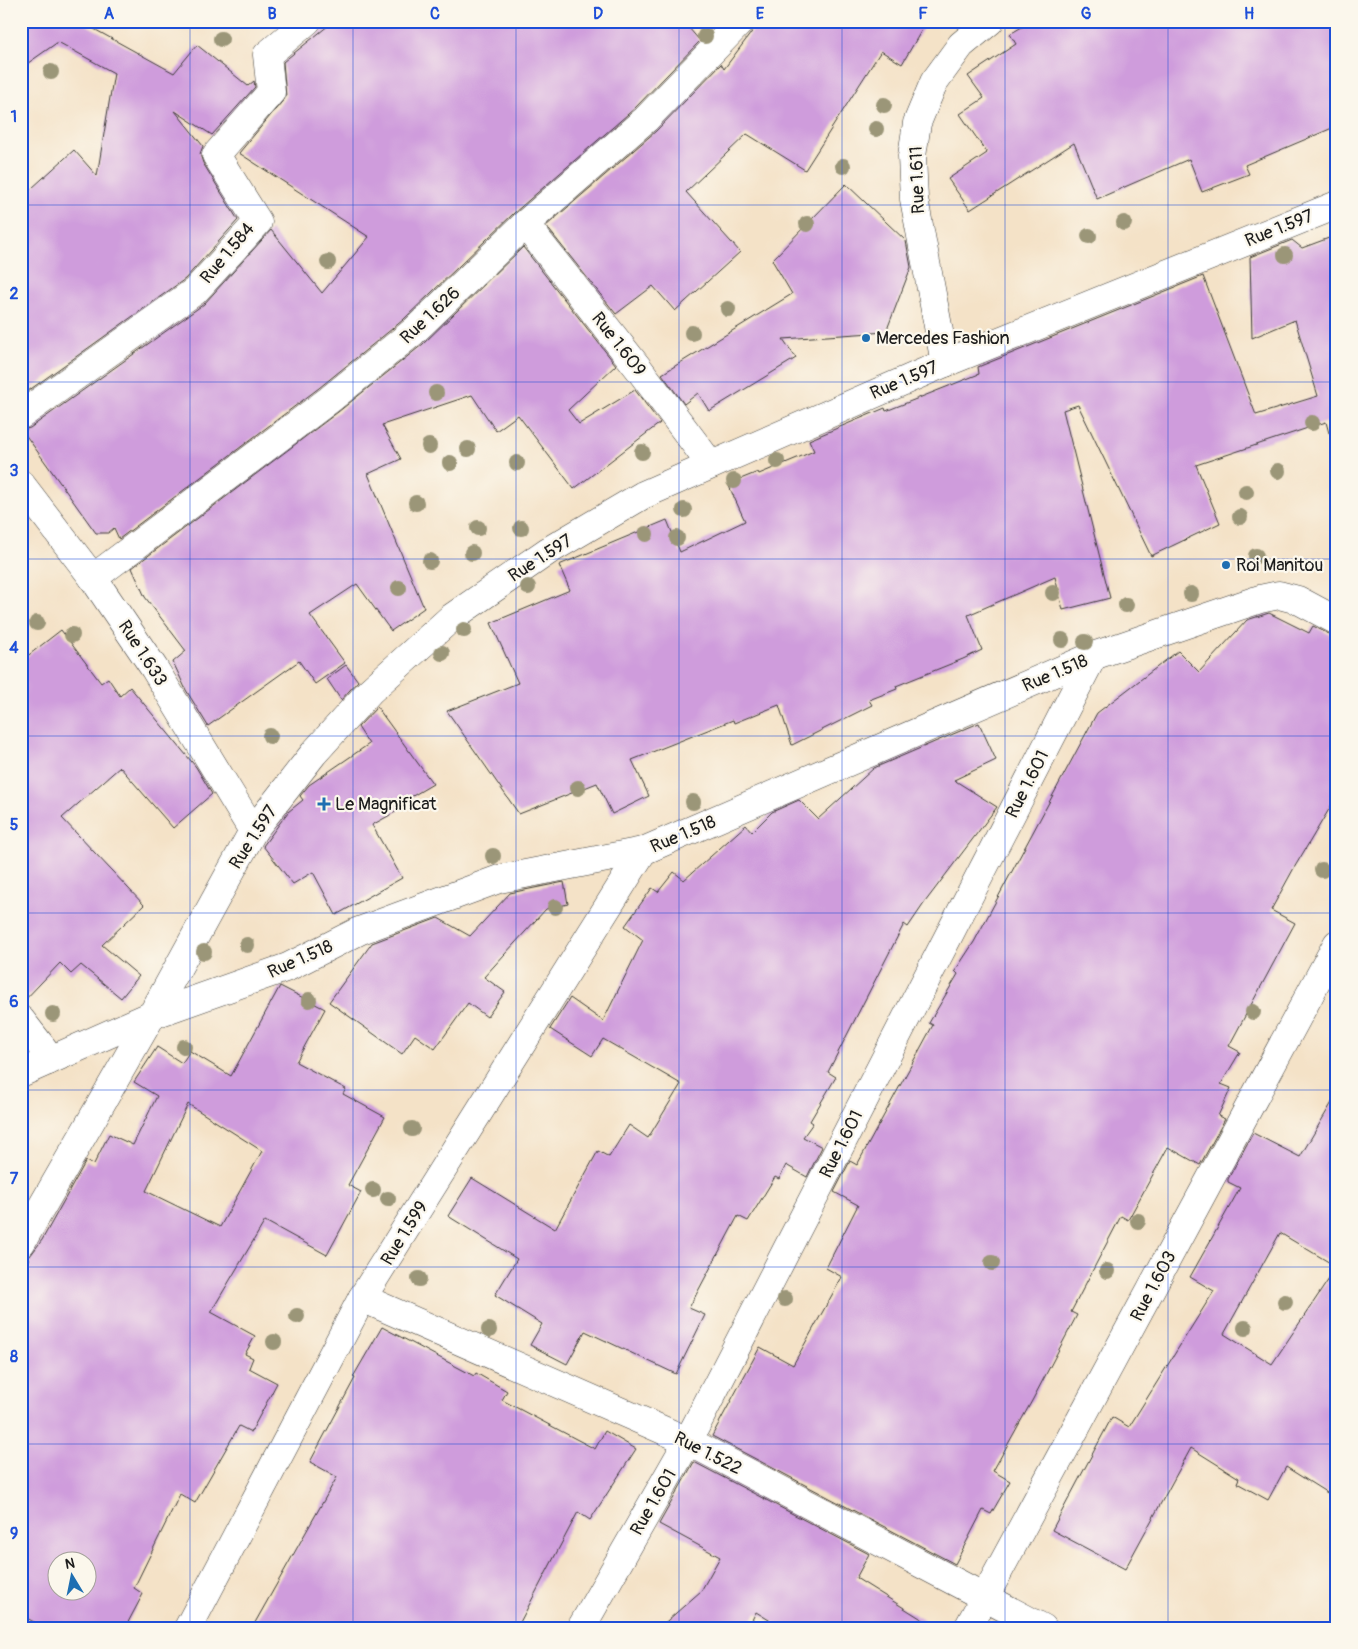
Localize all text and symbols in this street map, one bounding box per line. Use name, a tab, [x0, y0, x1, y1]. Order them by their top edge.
text: A	[104, 4, 115, 24]
text: B	[267, 4, 277, 24]
text: C	[430, 4, 440, 24]
text: D	[593, 4, 603, 24]
text: E	[756, 4, 765, 24]
text: F	[918, 4, 928, 24]
text: G	[1081, 4, 1092, 24]
text: H	[1244, 4, 1254, 24]
text: 1	[11, 107, 17, 127]
street label: Rue 1.611	[905, 146, 930, 214]
street label: Rue 1.597	[1242, 204, 1317, 253]
street label: Rue 1.584	[195, 218, 260, 288]
street label: Rue 1.626	[395, 282, 465, 349]
text: 2	[10, 284, 19, 304]
street label: Rue 1.609	[586, 308, 651, 381]
place label: Mercedes Fashion	[876, 327, 1010, 350]
marker: Mercedes Fashion	[860, 332, 872, 344]
street label: Rue 1.597	[867, 356, 942, 405]
text: 3	[10, 461, 19, 481]
street label: Rue 1.597	[504, 529, 577, 588]
place label: Roi Manitou	[1236, 554, 1323, 577]
marker: Roi Manitou	[1220, 559, 1232, 571]
street label: Rue 1.633	[113, 616, 172, 690]
text: 4	[9, 638, 19, 658]
street label: Rue 1.518	[1019, 649, 1091, 698]
street label: Rue 1.601	[1001, 746, 1054, 822]
place label: Le Magnificat	[335, 793, 437, 816]
marker: Le Magnificat	[317, 797, 331, 811]
street label: Rue 1.597	[224, 801, 283, 874]
street label: Rue 1.518	[647, 810, 719, 859]
text: 5	[10, 815, 19, 835]
street label: Rue 1.518	[264, 935, 336, 984]
text: 6	[9, 992, 19, 1012]
street label: Rue 1.601	[815, 1106, 868, 1182]
text: 7	[10, 1169, 19, 1189]
street label: Rue 1.599	[376, 1197, 433, 1270]
street label: Rue 1.603	[1125, 1247, 1181, 1325]
text: 8	[10, 1347, 18, 1367]
street label: Rue 1.522	[670, 1427, 746, 1480]
street label: Rue 1.601	[625, 1465, 682, 1540]
text: 9	[10, 1524, 18, 1544]
north arrow	[48, 1552, 98, 1602]
text: N	[64, 1554, 76, 1573]

